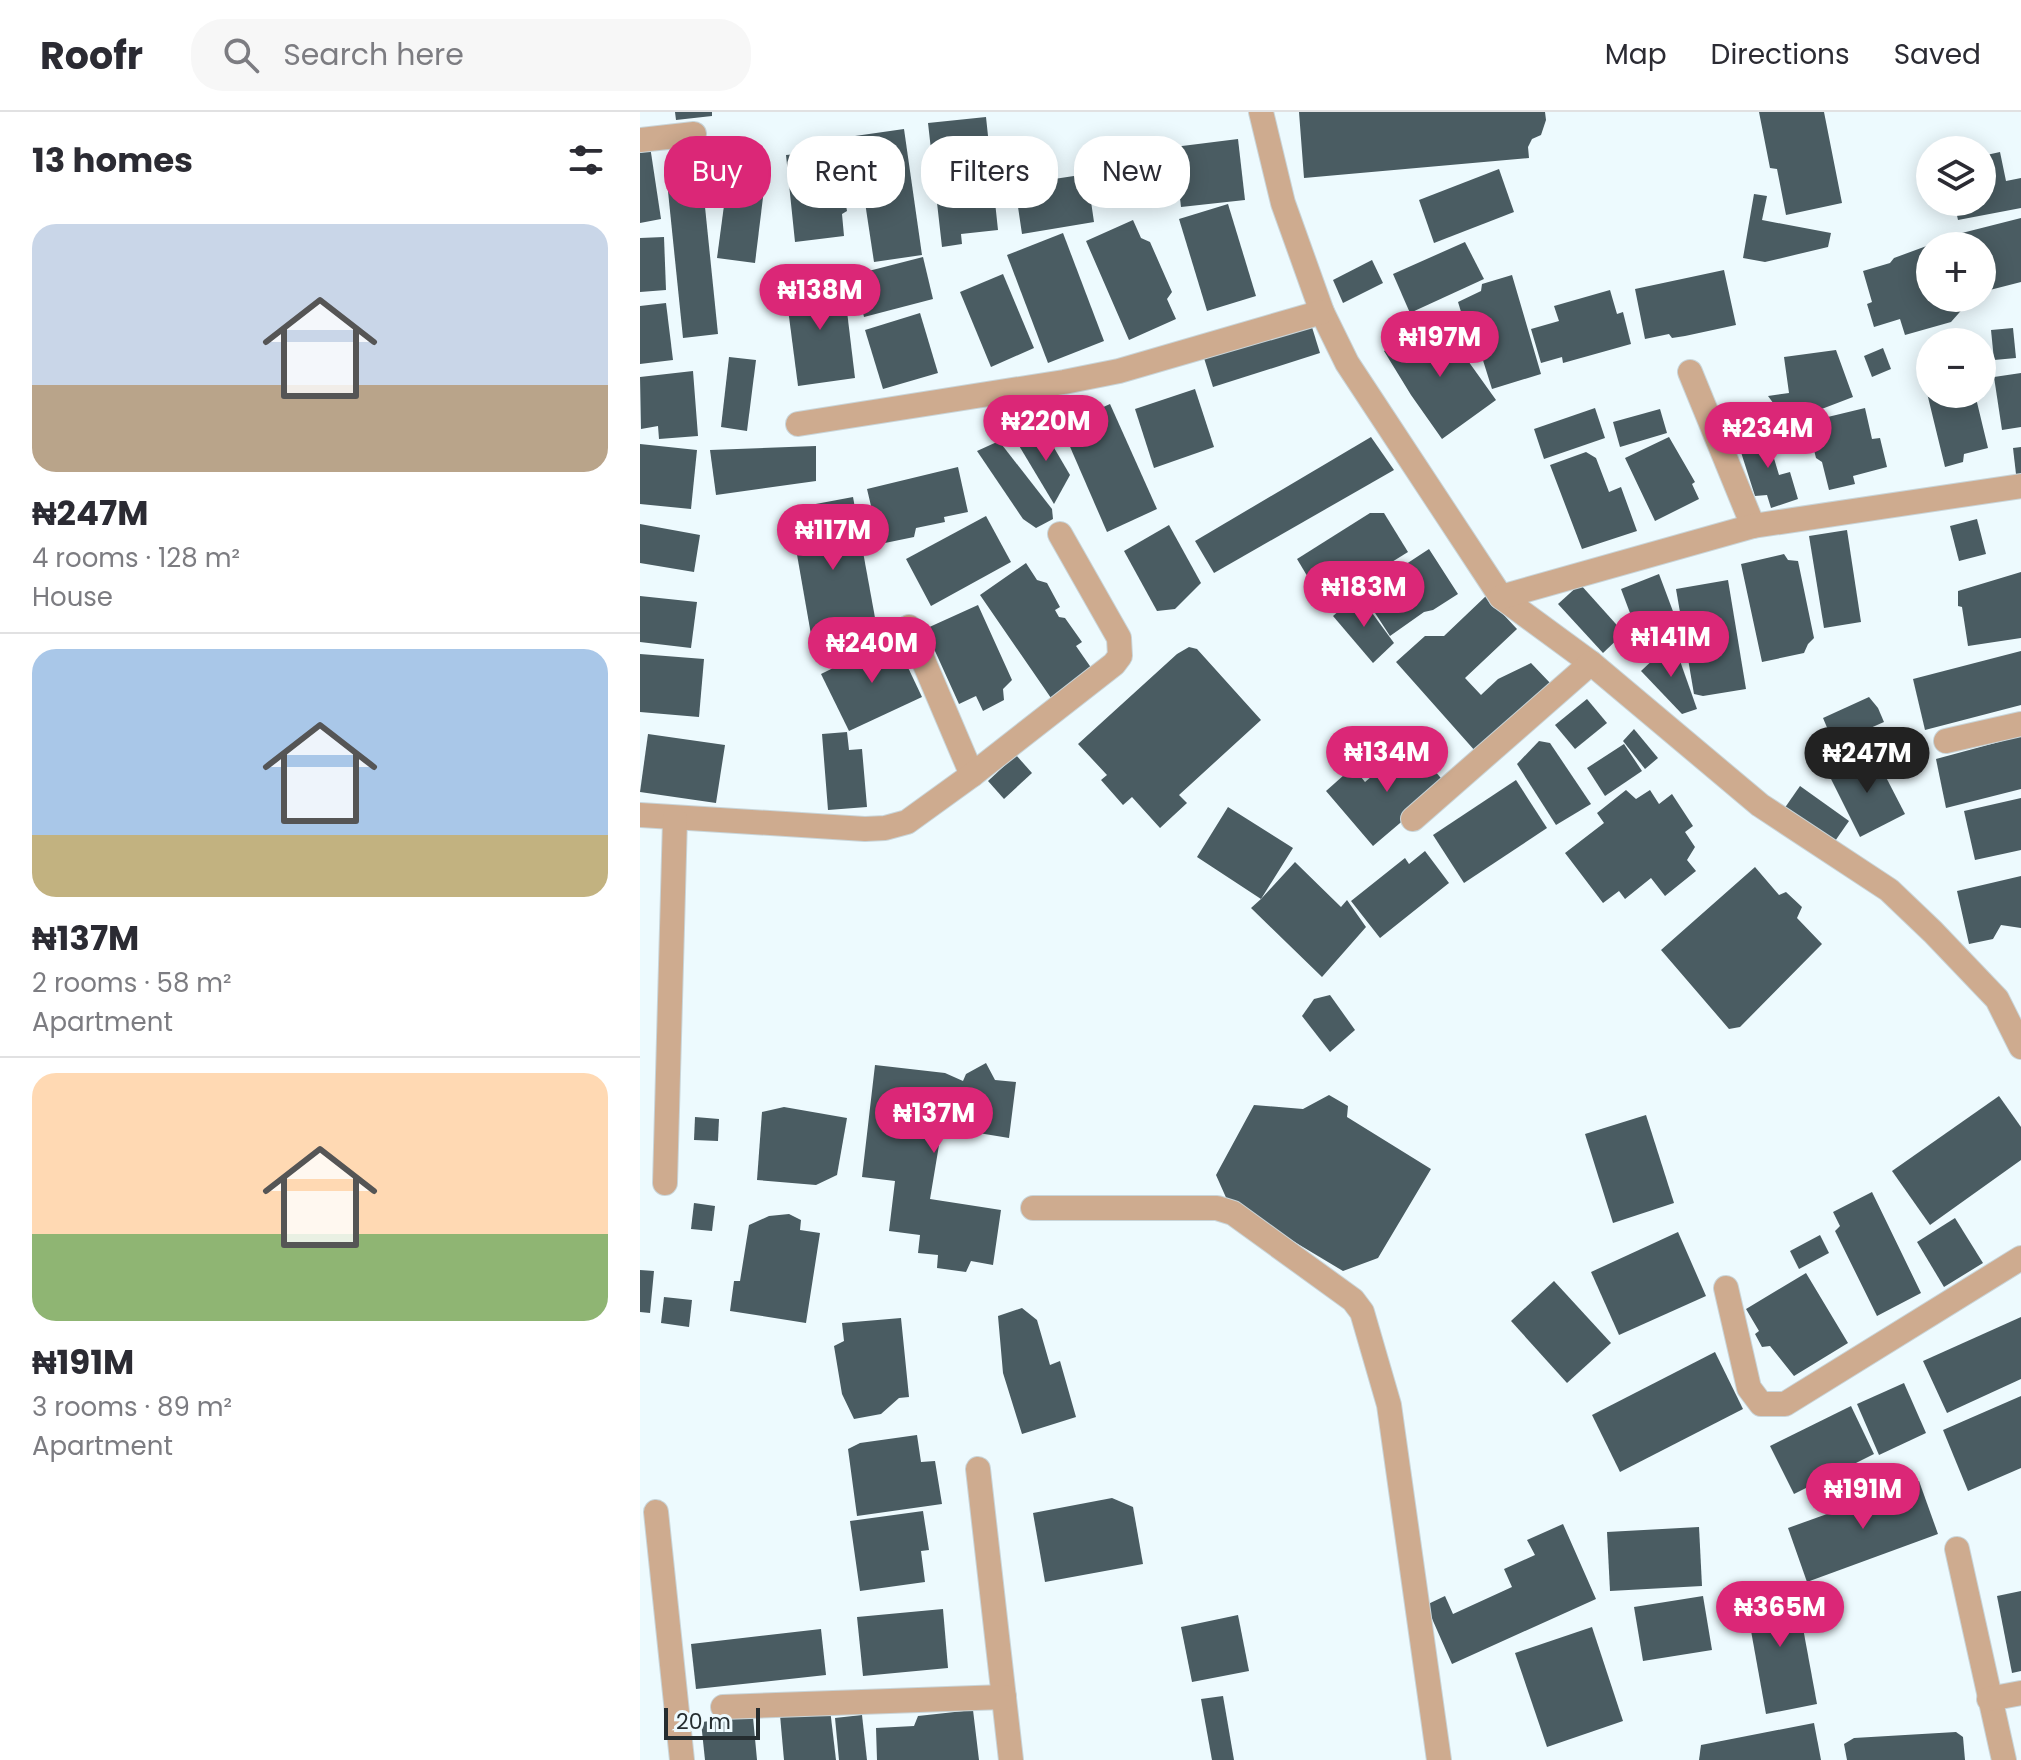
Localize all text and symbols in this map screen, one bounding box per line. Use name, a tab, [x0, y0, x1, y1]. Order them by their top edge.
search box	[191, 19, 751, 91]
text: Roofr	[40, 29, 143, 82]
icon: search	[219, 33, 263, 77]
text: Search here	[283, 33, 464, 76]
text: Map	[1605, 35, 1667, 74]
text: Directions	[1711, 35, 1850, 74]
text: Saved	[1894, 35, 1981, 74]
text: 13 homes	[32, 136, 193, 184]
chip: Buy	[664, 136, 771, 208]
chip: Rent	[787, 136, 905, 208]
chip: Filters	[921, 136, 1058, 208]
chip: New	[1074, 136, 1190, 208]
map controls	[1916, 136, 1996, 408]
button: layers	[1916, 136, 1996, 216]
icon: filters	[564, 138, 608, 182]
button: +	[1916, 232, 1996, 312]
pin: ₦138M	[764, 264, 876, 332]
text: ₦138M	[778, 272, 863, 308]
icon: home	[248, 276, 392, 420]
pin: ₦197M	[1384, 311, 1496, 379]
text: ₦197M	[1399, 319, 1481, 355]
button: −	[1916, 328, 1996, 408]
pin: ₦220M	[990, 395, 1102, 463]
pin: ₦234M	[1712, 402, 1824, 470]
text: ₦220M	[1001, 403, 1091, 439]
text: ₦234M	[1723, 410, 1813, 446]
text: ₦247M	[32, 489, 148, 537]
pin: ₦117M	[777, 504, 889, 572]
text: ₦117M	[795, 512, 871, 548]
text: 4 rooms · 128 m²	[32, 540, 240, 576]
pin: ₦183M	[1308, 561, 1420, 629]
text: ₦183M	[1322, 569, 1407, 605]
text: House	[32, 579, 113, 615]
pin: ₦141M	[1615, 611, 1727, 679]
pin: ₦240M	[816, 617, 928, 685]
text: ₦141M	[1631, 619, 1711, 655]
text: ₦240M	[826, 625, 918, 661]
icon: home	[248, 701, 392, 845]
pin: ₦134M	[1331, 726, 1443, 794]
pin: ₦247M	[1811, 727, 1923, 795]
text: ₦134M	[1344, 734, 1430, 770]
text: ₦247M	[1822, 735, 1912, 771]
text: ₦137M	[32, 914, 139, 962]
text: 2 rooms · 58 m²	[32, 965, 232, 1001]
text: Apartment	[32, 1004, 173, 1040]
pin: ₦137M	[878, 1087, 990, 1155]
text: ₦137M	[893, 1095, 975, 1131]
icon: home	[248, 1125, 392, 1269]
text: ₦191M	[32, 1338, 134, 1386]
text: 3 rooms · 89 m²	[32, 1389, 232, 1425]
text: Apartment	[32, 1428, 173, 1464]
pin: ₦191M	[1807, 1463, 1919, 1531]
text: ₦191M	[1824, 1471, 1902, 1507]
pin: ₦365M	[1724, 1581, 1836, 1649]
text: ₦365M	[1734, 1589, 1826, 1625]
scale bar	[664, 1704, 760, 1740]
text: 20 m	[676, 1706, 731, 1737]

